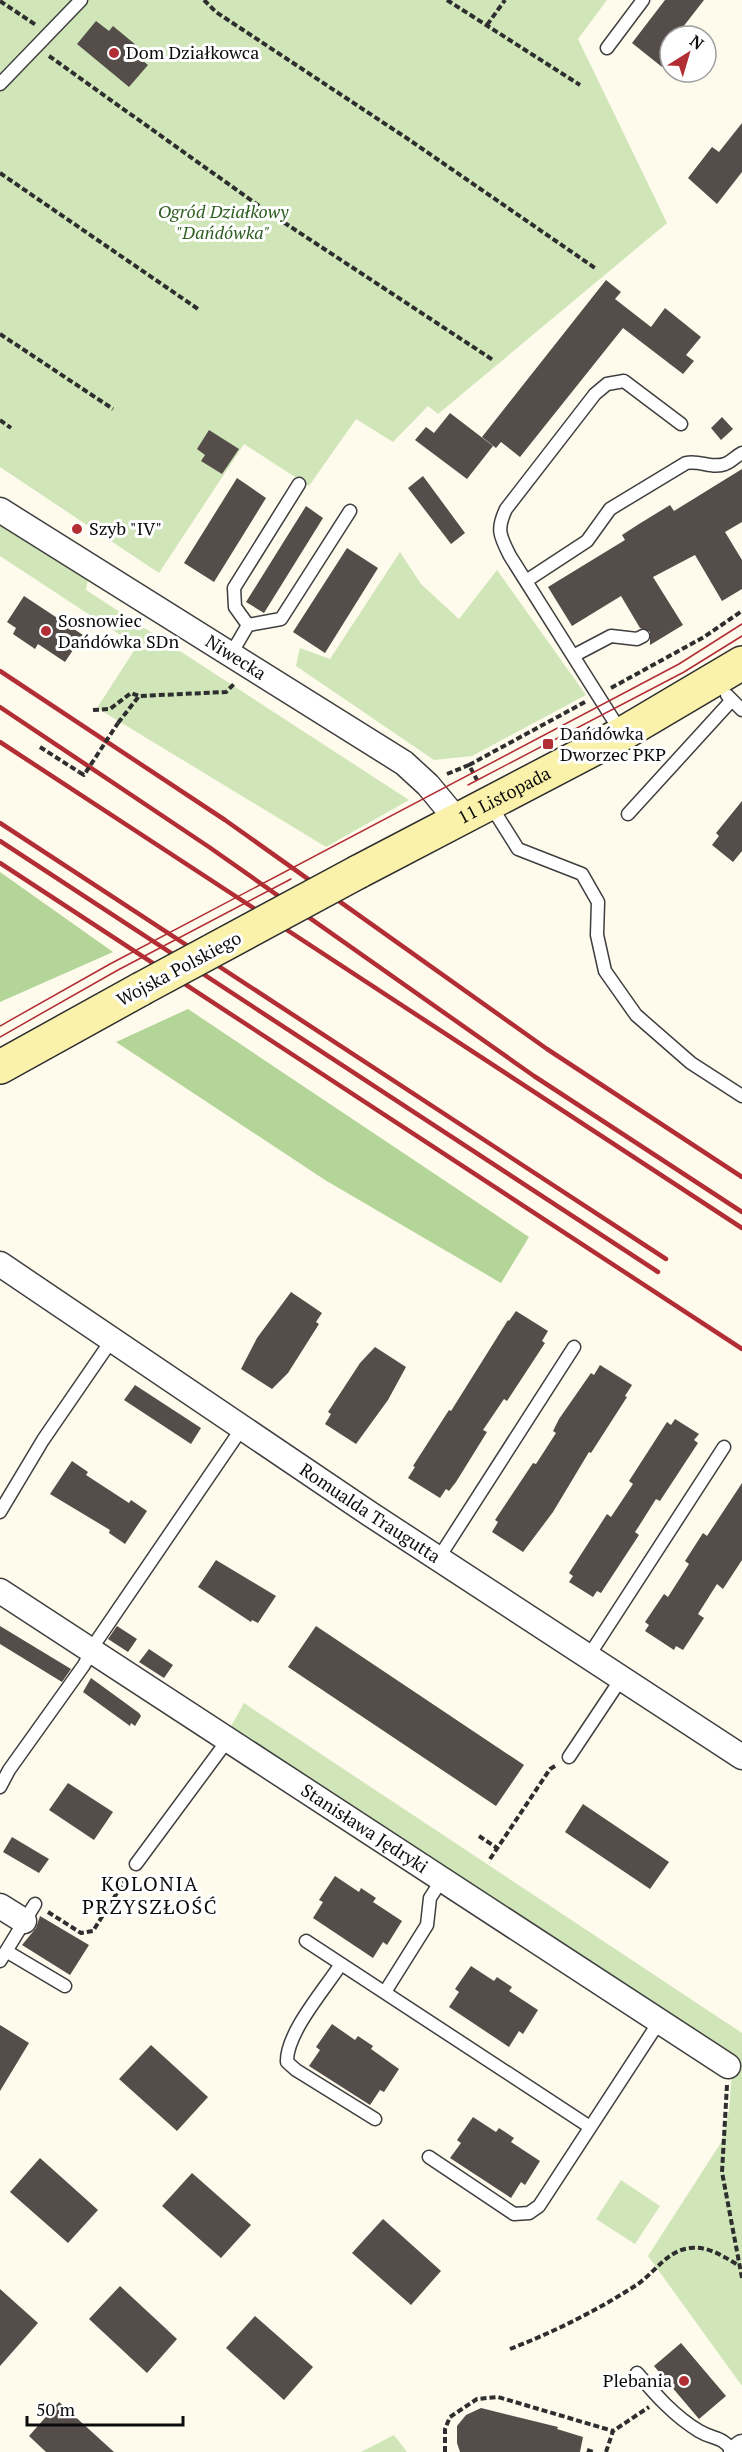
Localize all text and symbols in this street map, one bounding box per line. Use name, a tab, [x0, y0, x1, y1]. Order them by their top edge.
north arrow	[658, 24, 718, 84]
text: N	[686, 30, 708, 54]
place label: Dom Działkowca	[126, 40, 259, 64]
marker: Dom Działkowca	[107, 46, 121, 60]
park label: Ogród Działkowy "Dańdówka"	[158, 199, 289, 244]
place label: Szyb "IV"	[89, 516, 162, 540]
marker: Szyb "IV"	[70, 522, 84, 536]
place label: Sosnowiec Dańdówka SDn	[58, 608, 180, 653]
marker: Sosnowiec Dańdówka SDn	[39, 624, 53, 638]
street label: Niwecka	[201, 629, 271, 685]
place label: Dańdówka Dworzec PKP	[560, 721, 666, 766]
marker: Dańdówka Dworzec PKP	[541, 737, 555, 751]
street label: 11 Listopada	[453, 760, 554, 829]
street label: Wojska Polskiego	[112, 925, 245, 1011]
street label: Romualda Traugutta	[295, 1457, 445, 1568]
street label: Stanisława Jędryki	[297, 1778, 433, 1878]
district label: KOLONIA PRZYSZŁOŚĆ	[82, 1870, 218, 1920]
place label: Plebania	[603, 2368, 672, 2392]
marker: Plebania	[677, 2374, 691, 2388]
scale bar	[27, 2389, 183, 2427]
text: 50 m	[36, 2397, 76, 2421]

